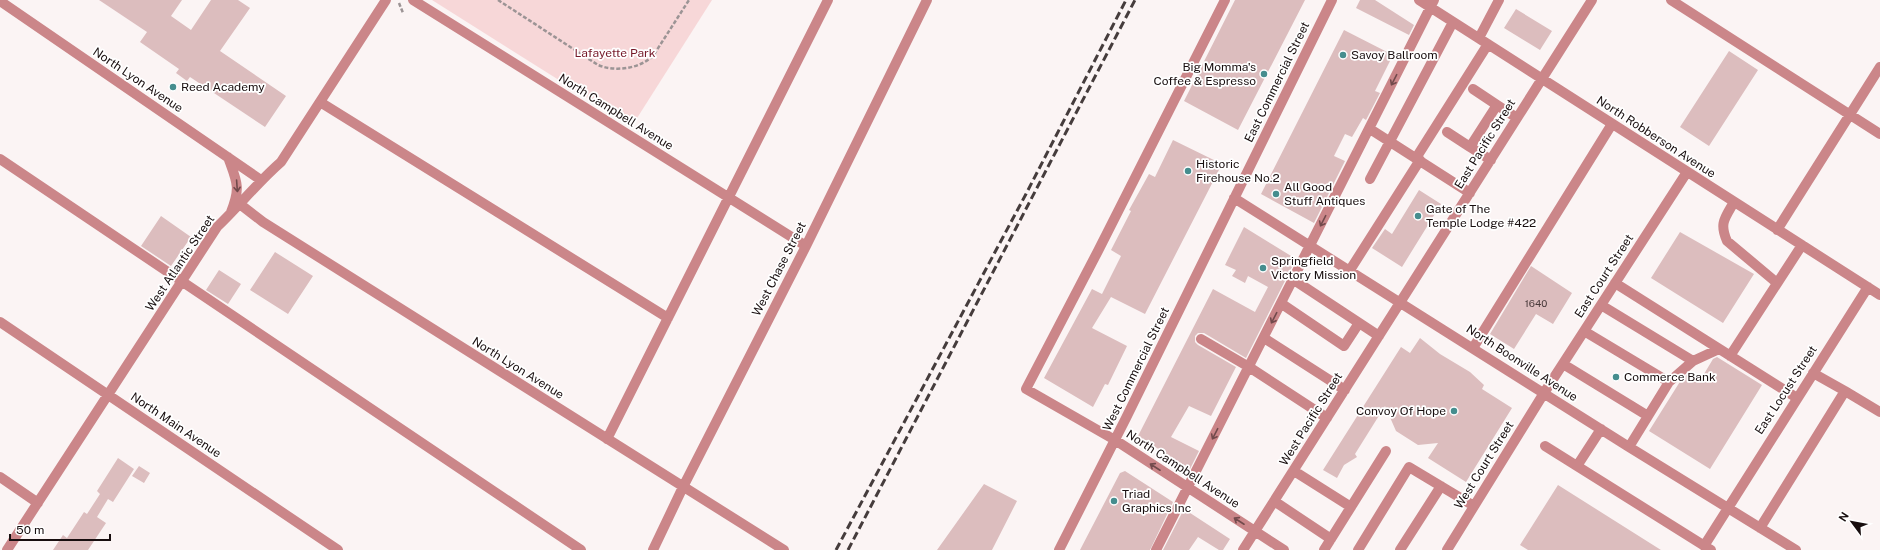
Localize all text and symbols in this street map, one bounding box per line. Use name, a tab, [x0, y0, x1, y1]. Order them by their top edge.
street label: East Commercial Street	[1242, 19, 1312, 145]
street label: North Lyon Avenue	[90, 45, 186, 115]
park label: Lafayette Park	[574, 46, 656, 60]
place label: Savoy Ballroom	[1351, 48, 1438, 62]
marker: Savoy Ballroom	[1338, 50, 1348, 60]
place label: Big Momma's Coffee & Espresso	[1153, 60, 1256, 88]
marker: Big Momma's Coffee & Espresso	[1259, 69, 1269, 79]
street label: North Campbell Avenue	[556, 71, 676, 153]
one-way arrow	[1390, 74, 1397, 86]
place label: Reed Academy	[181, 80, 265, 94]
marker: Reed Academy	[168, 82, 178, 92]
street label: North Robberson Avenue	[1594, 93, 1718, 181]
street label: East Pacific Street	[1452, 96, 1518, 191]
place label: Historic Firehouse No.2	[1196, 157, 1280, 185]
marker: Historic Firehouse No.2	[1183, 166, 1193, 176]
one-way arrow	[233, 179, 240, 192]
place label: All Good Stuff Antiques	[1284, 180, 1365, 208]
marker: All Good Stuff Antiques	[1271, 189, 1281, 199]
place label: Gate of The Temple Lodge #422	[1426, 202, 1536, 230]
marker: Gate of The Temple Lodge #422	[1413, 211, 1423, 221]
street label: West Atlantic Street	[143, 212, 217, 314]
one-way arrow	[1319, 215, 1326, 227]
street label: West Chase Street	[749, 219, 809, 318]
street label: East Court Street	[1572, 231, 1636, 320]
place label: Springfield Victory Mission	[1271, 254, 1356, 282]
marker: Springfield Victory Mission	[1258, 263, 1268, 273]
house number: 1640	[1525, 297, 1547, 309]
street label: West Commercial Street	[1100, 305, 1172, 433]
one-way arrow	[1270, 312, 1278, 324]
street label: North Boonville Avenue	[1464, 322, 1580, 404]
street label: North Lyon Avenue	[470, 334, 567, 402]
street label: East Locust Street	[1752, 343, 1820, 437]
street label: West Pacific Street	[1277, 370, 1345, 468]
place label: Commerce Bank	[1624, 370, 1716, 384]
marker: Commerce Bank	[1611, 372, 1621, 382]
street label: North Main Avenue	[128, 390, 224, 461]
place label: Convoy Of Hope	[1356, 404, 1446, 418]
marker: Convoy Of Hope	[1449, 406, 1459, 416]
street label: West Court Street	[1451, 418, 1517, 511]
street label: North Campbell Avenue	[1124, 427, 1242, 511]
one-way arrow	[1211, 427, 1219, 439]
one-way arrow	[1149, 462, 1161, 470]
place label: Triad Graphics Inc	[1122, 487, 1191, 515]
marker: Triad Graphics Inc	[1109, 496, 1119, 506]
north arrow	[1832, 502, 1872, 542]
text: N	[1836, 510, 1851, 524]
scale bar	[10, 516, 110, 542]
one-way arrow	[1233, 517, 1245, 525]
text: 50 m	[16, 523, 44, 537]

